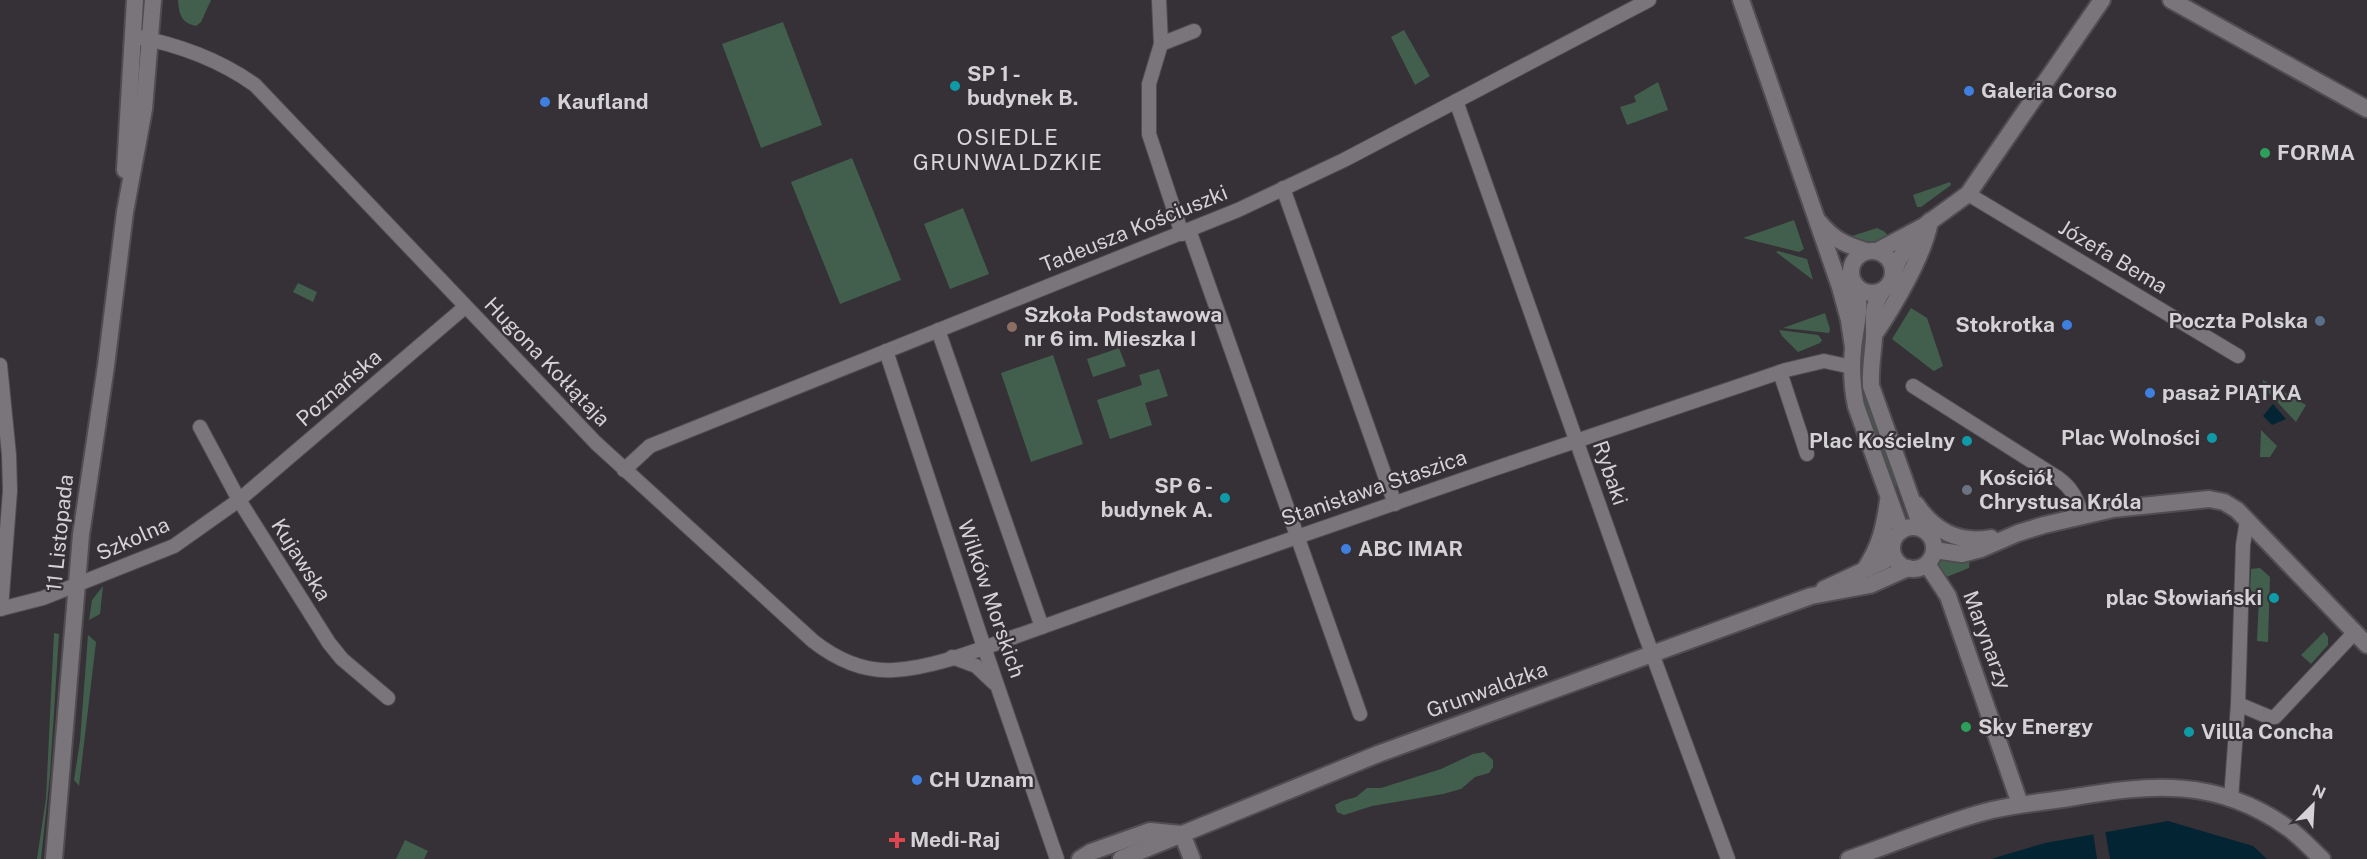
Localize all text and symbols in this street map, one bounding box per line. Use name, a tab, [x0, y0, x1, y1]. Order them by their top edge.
place label: SP 1 - budynek B.	[967, 61, 1078, 110]
place label: Galeria Corso	[1981, 78, 2117, 103]
marker: SP 1 - budynek B.	[948, 79, 962, 93]
marker: Galeria Corso	[1962, 84, 1976, 98]
place label: Kaufland	[557, 89, 648, 114]
marker: Kaufland	[538, 95, 552, 109]
district label: OSIEDLE GRUNWALDZKIE	[913, 124, 1103, 175]
place label: FORMA	[2277, 140, 2355, 165]
marker: FORMA	[2258, 146, 2272, 160]
street label: Tadeusza Kościuszki	[1037, 180, 1231, 277]
street label: Józefa Bema	[2054, 214, 2172, 299]
street label: Hugona Kołłątaja	[479, 292, 615, 431]
place label: Szkoła Podstawowa nr 6 im. Mieszka I	[1024, 302, 1222, 351]
place label: Poczta Polska	[2168, 308, 2308, 333]
place label: Stokrotka	[1955, 312, 2055, 337]
marker: Poczta Polska	[2313, 314, 2327, 328]
marker: Stokrotka	[2060, 318, 2074, 332]
marker: Szkoła Podstawowa nr 6 im. Mieszka I	[1005, 320, 1019, 334]
street label: Poznańska	[291, 344, 386, 431]
place label: pasaż PIĄTKA	[2162, 380, 2302, 405]
marker: pasaż PIĄTKA	[2143, 386, 2157, 400]
place label: Plac Wolności	[2061, 425, 2200, 450]
place label: Plac Kościelny	[1809, 428, 1955, 453]
marker: Plac Wolności	[2205, 431, 2219, 445]
marker: Plac Kościelny	[1960, 434, 1974, 448]
street label: Rybaki	[1588, 437, 1633, 508]
street label: Stanisława Staszica	[1278, 444, 1470, 531]
place label: Kościół Chrystusa Króla	[1979, 465, 2141, 514]
street label: 11 Listopada	[41, 473, 78, 593]
place label: SP 6 - budynek A.	[1101, 473, 1213, 522]
marker: Kościół Chrystusa Króla	[1960, 483, 1974, 497]
marker: SP 6 - budynek A.	[1218, 491, 1232, 505]
street label: Szkolna	[92, 511, 173, 566]
street label: Kujawska	[266, 514, 337, 606]
street label: Wilków Morskich	[953, 517, 1030, 681]
place label: ABC IMAR	[1358, 536, 1463, 561]
marker: ABC IMAR	[1339, 542, 1353, 556]
place label: plac Słowiański	[2106, 585, 2262, 610]
street label: Marynarzy	[1958, 587, 2017, 693]
marker: plac Słowiański	[2267, 591, 2281, 605]
street label: Grunwaldzka	[1423, 656, 1551, 723]
place label: Sky Energy	[1978, 714, 2093, 739]
place label: Villla Concha	[2201, 719, 2333, 744]
marker: Sky Energy	[1959, 720, 1973, 734]
marker: Villla Concha	[2182, 725, 2196, 739]
place label: CH Uznam	[929, 767, 1034, 792]
marker: CH Uznam	[910, 773, 924, 787]
north arrow	[2283, 775, 2343, 835]
text: N	[2309, 781, 2328, 803]
place label: Medi-Raj	[910, 827, 1000, 852]
marker: Medi-Raj	[888, 831, 906, 849]

